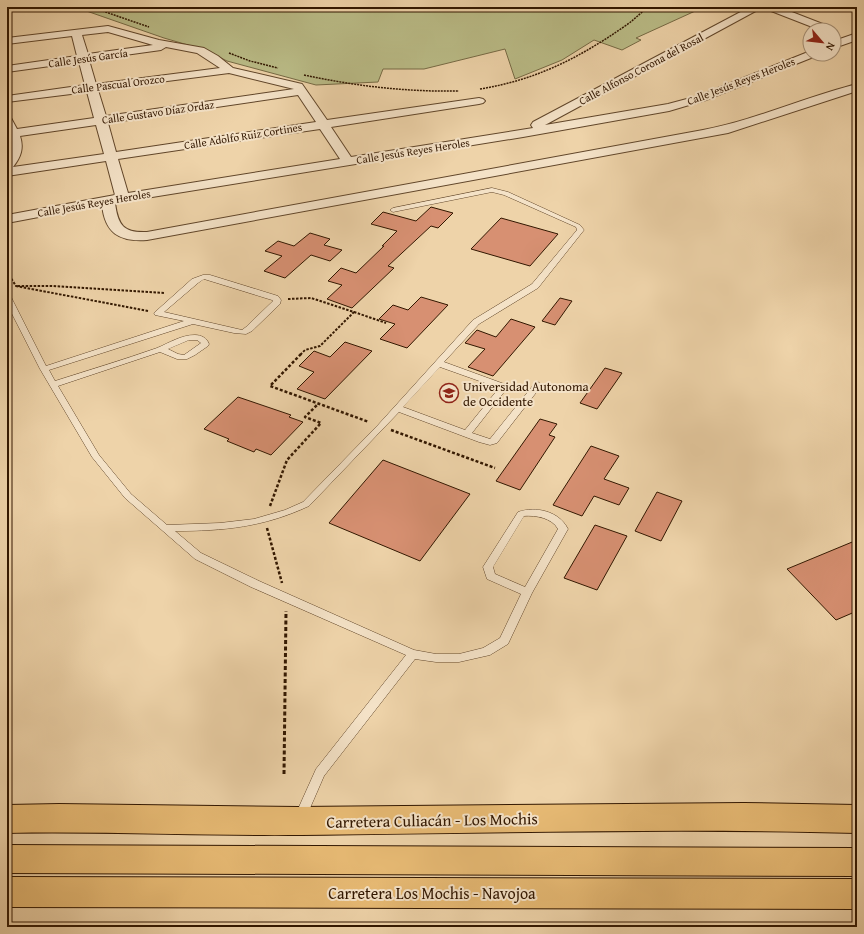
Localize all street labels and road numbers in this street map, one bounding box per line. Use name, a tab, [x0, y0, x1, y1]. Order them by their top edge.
street label: Calle Alfonso Corona del Rosal	[576, 29, 706, 109]
street label: Calle Jesús García	[47, 44, 129, 71]
street label: Calle Jesús Reyes Heroles	[685, 53, 797, 109]
street label: Calle Pascual Orozco	[70, 70, 166, 98]
street label: Calle Gustavo Díaz Ordaz	[101, 96, 215, 128]
street label: Calle Adolfo Ruiz Cortines	[183, 119, 303, 153]
street label: Calle Jesús Reyes Heroles	[355, 134, 471, 168]
street label: Calle Jesús Reyes Heroles	[36, 185, 152, 221]
street label: Carretera Culiacán - Los Mochis	[326, 806, 538, 834]
street label: Carretera Los Mochis - Navojoa	[328, 881, 536, 905]

